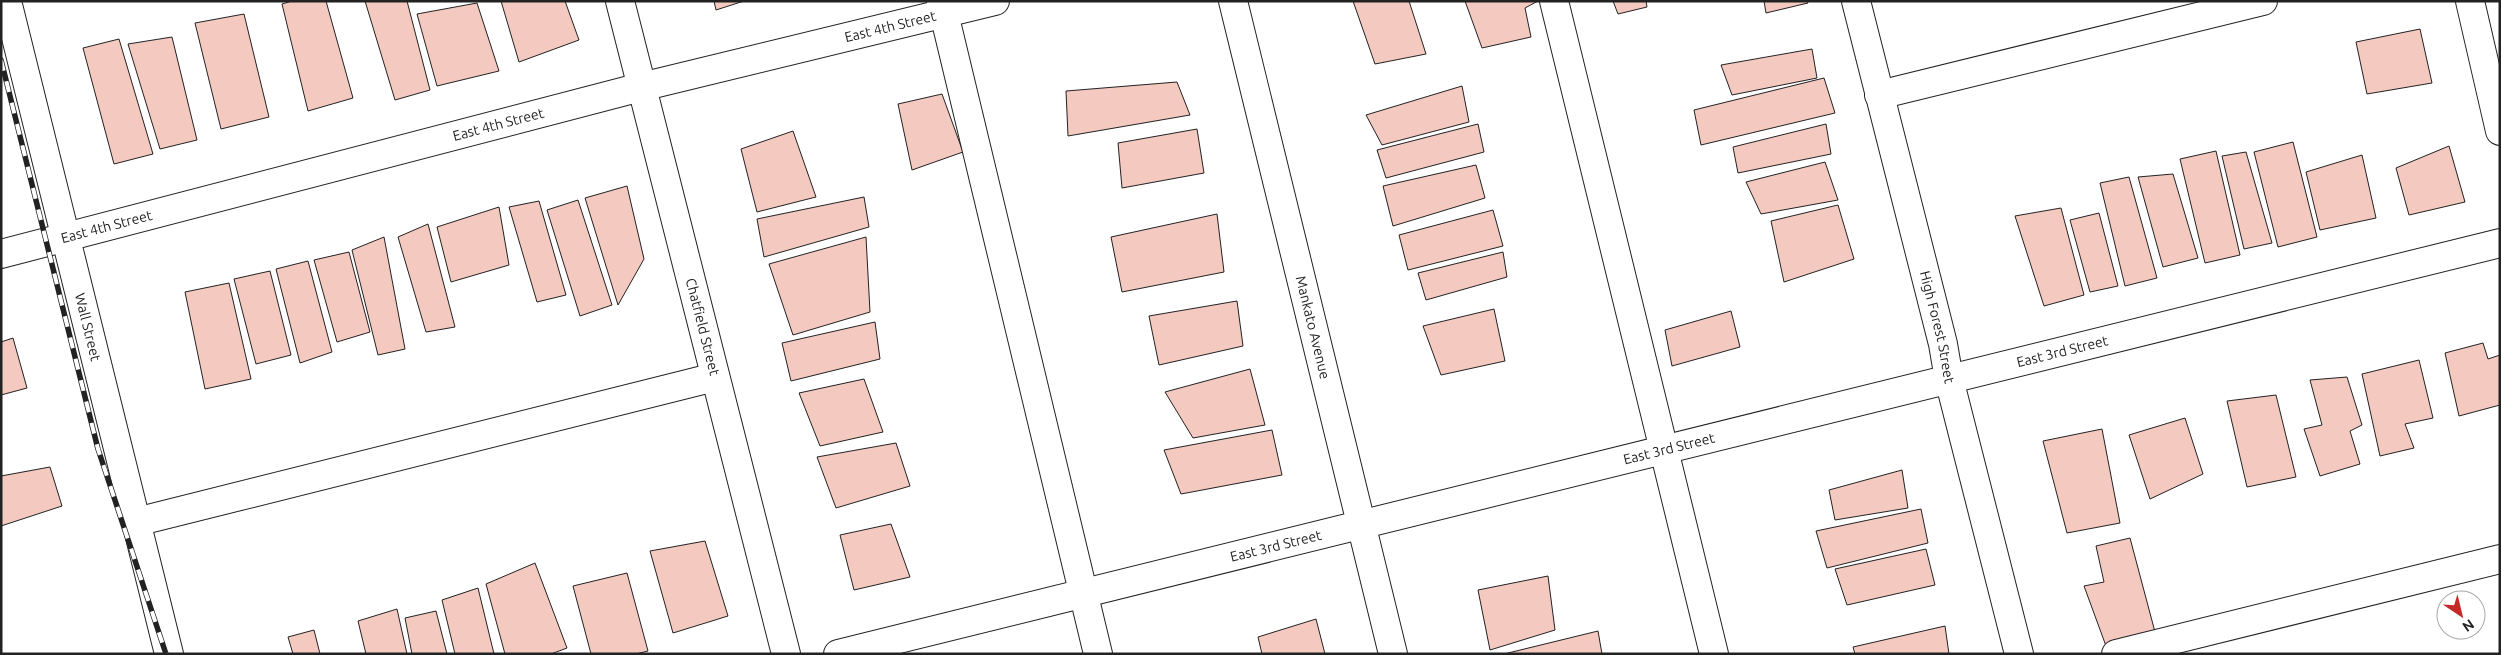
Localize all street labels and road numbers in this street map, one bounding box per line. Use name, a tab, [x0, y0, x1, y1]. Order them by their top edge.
street label: East 4th Street	[843, 7, 938, 45]
street label: East 4th Street	[451, 105, 546, 144]
street label: East 4th Street	[59, 207, 154, 246]
street label: High Forest Street	[1917, 269, 1958, 385]
street label: Mankato Avenue	[1293, 274, 1333, 381]
street label: Chatfield Street	[683, 276, 723, 378]
street label: Wall Street	[72, 291, 104, 363]
street label: East 3rd Street	[2015, 332, 2110, 370]
street label: East 3rd Street	[1622, 429, 1717, 468]
street label: East 3rd Street	[1228, 527, 1324, 565]

